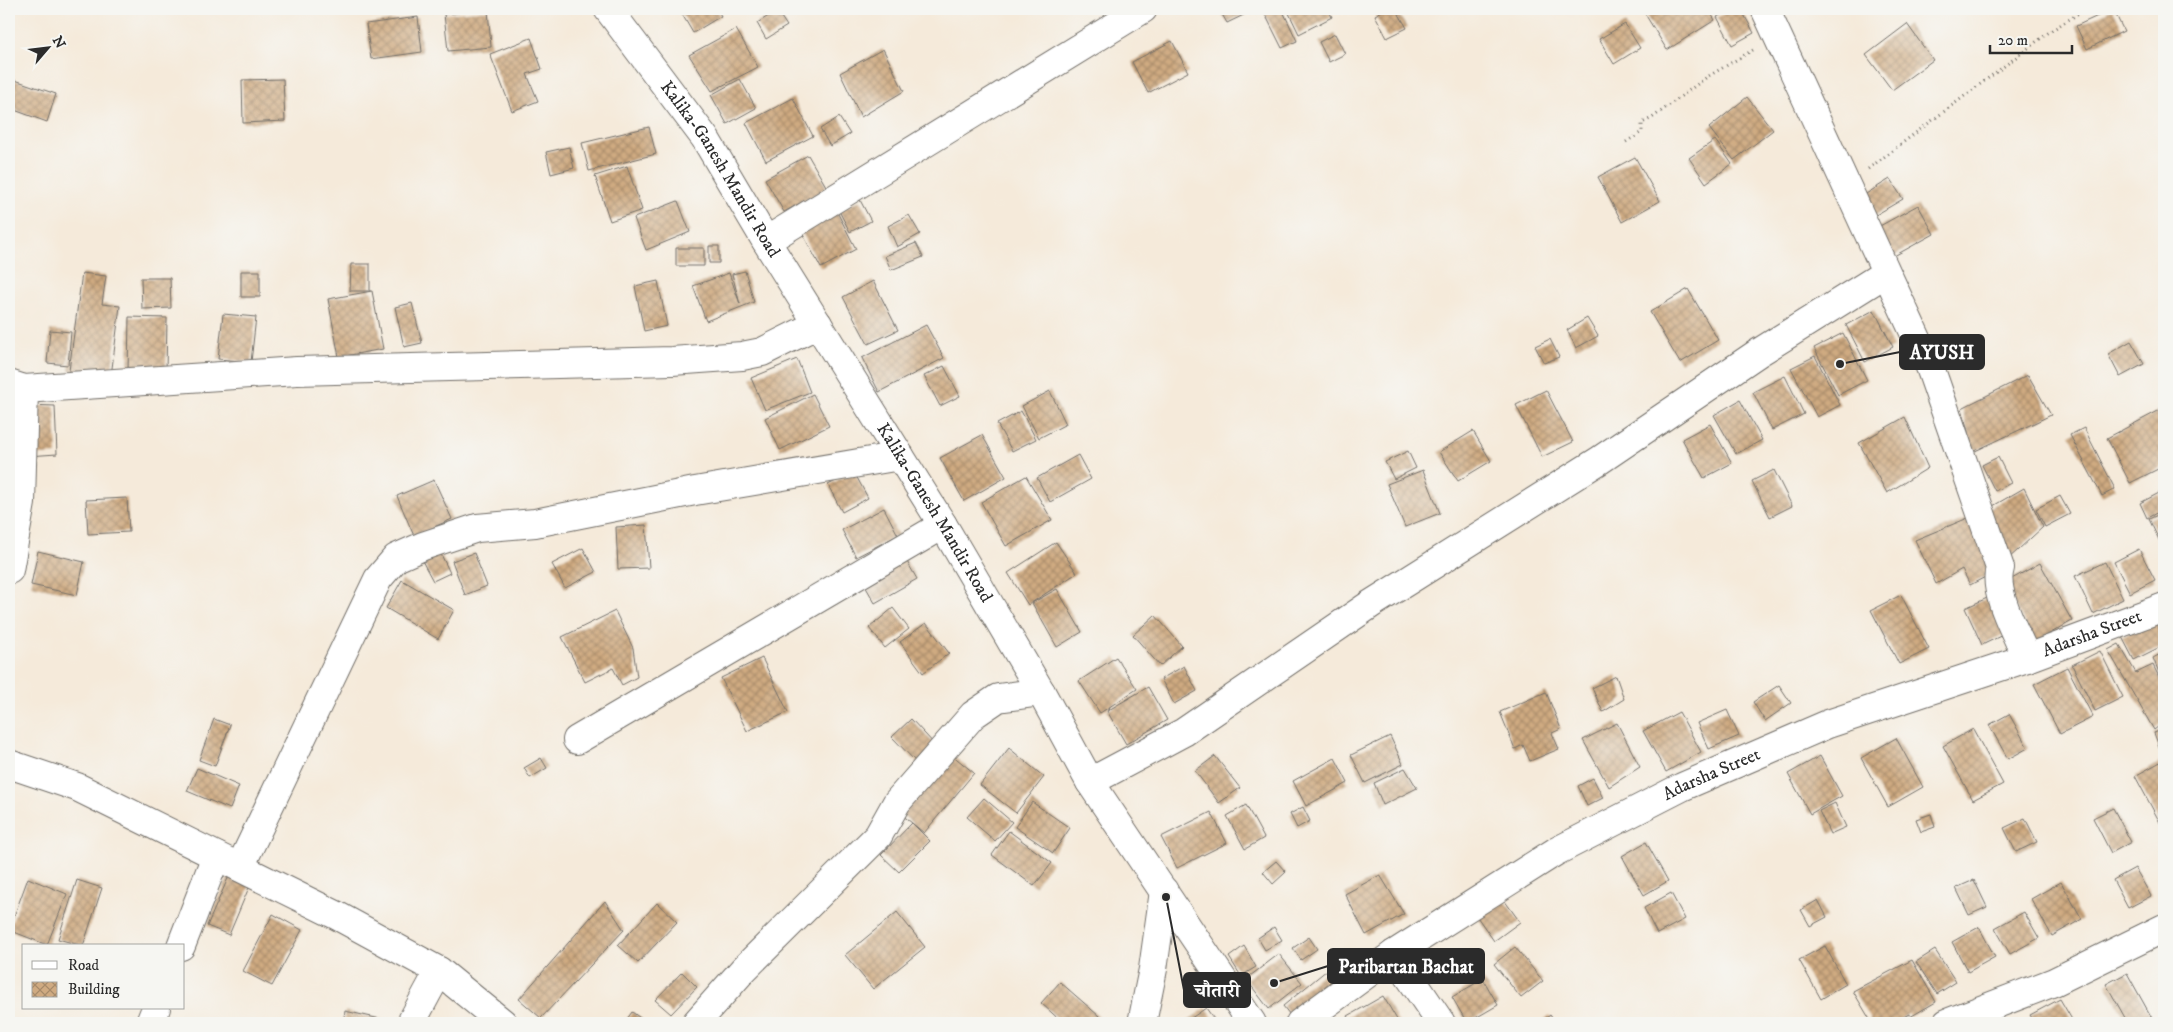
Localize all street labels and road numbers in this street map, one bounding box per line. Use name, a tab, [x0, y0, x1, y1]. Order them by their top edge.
street label: Kalika-Ganesh Mandir Road	[655, 77, 785, 262]
street label: Kalika-Ganesh Mandir Road	[871, 419, 997, 607]
street label: Adarsha Street	[2039, 605, 2145, 662]
street label: Adarsha Street	[1659, 743, 1764, 806]

